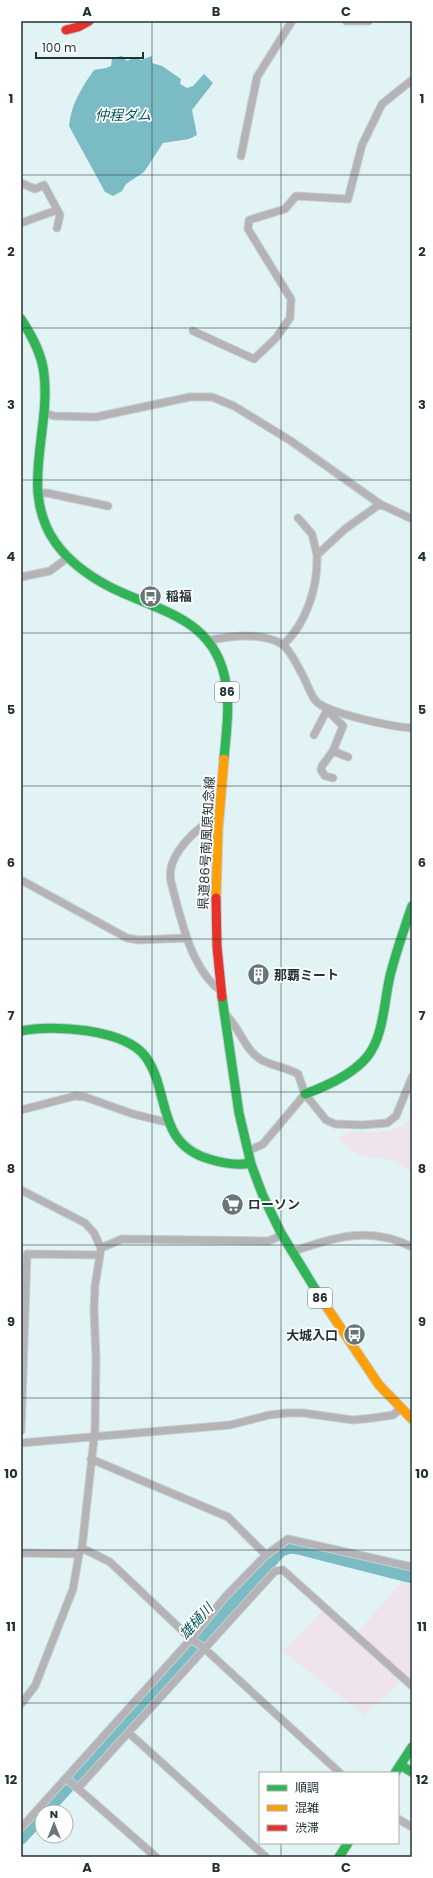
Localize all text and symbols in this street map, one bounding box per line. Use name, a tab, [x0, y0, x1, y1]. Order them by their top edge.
text: A	[82, 2, 92, 21]
text: B	[212, 2, 221, 21]
text: C	[341, 2, 351, 21]
scale bar	[36, 34, 143, 60]
text: 100 m	[42, 39, 76, 56]
text: 1	[9, 89, 13, 108]
text: 1	[420, 89, 424, 108]
water label: 仲程ダム	[95, 105, 151, 125]
text: 2	[7, 242, 15, 261]
text: 2	[418, 242, 426, 261]
text: 3	[7, 395, 15, 414]
text: 3	[418, 395, 426, 414]
text: 4	[7, 547, 16, 566]
text: 4	[418, 547, 427, 566]
bus stop icon: 稲福	[138, 583, 164, 609]
place label: 稲福	[166, 587, 192, 606]
road number: 86	[215, 682, 239, 702]
text: 5	[7, 700, 15, 719]
text: 5	[418, 700, 426, 719]
street label: 県道86号南風原知念線	[194, 776, 219, 910]
text: 6	[7, 853, 15, 872]
text: 6	[418, 853, 426, 872]
building icon: 那覇ミート	[245, 962, 271, 988]
place label: 那覇ミート	[274, 966, 339, 985]
text: 7	[8, 1006, 15, 1025]
text: 7	[419, 1006, 426, 1025]
text: 8	[7, 1159, 15, 1178]
text: 8	[418, 1159, 426, 1178]
supermarket icon: ローソン	[220, 1191, 246, 1217]
place label: ローソン	[248, 1195, 300, 1214]
road number: 86	[308, 1288, 332, 1308]
text: 9	[7, 1312, 15, 1331]
text: 9	[418, 1312, 426, 1331]
bus stop icon: 大城入口	[341, 1322, 367, 1348]
place label: 大城入口	[286, 1326, 338, 1345]
text: 10	[4, 1464, 18, 1483]
text: 10	[415, 1464, 429, 1483]
water label: 雄樋川	[175, 1597, 219, 1643]
text: 11	[6, 1617, 16, 1636]
text: 11	[417, 1617, 427, 1636]
text: 12	[5, 1770, 18, 1789]
text: 12	[416, 1770, 429, 1789]
legend	[259, 1772, 399, 1844]
text: 順調	[295, 1779, 319, 1796]
text: 混雑	[295, 1799, 319, 1816]
north arrow	[34, 1804, 74, 1844]
text: N	[50, 1806, 58, 1822]
text: 渋滞	[295, 1819, 319, 1836]
text: A	[82, 1858, 92, 1877]
text: B	[212, 1858, 221, 1877]
text: C	[341, 1858, 351, 1877]

